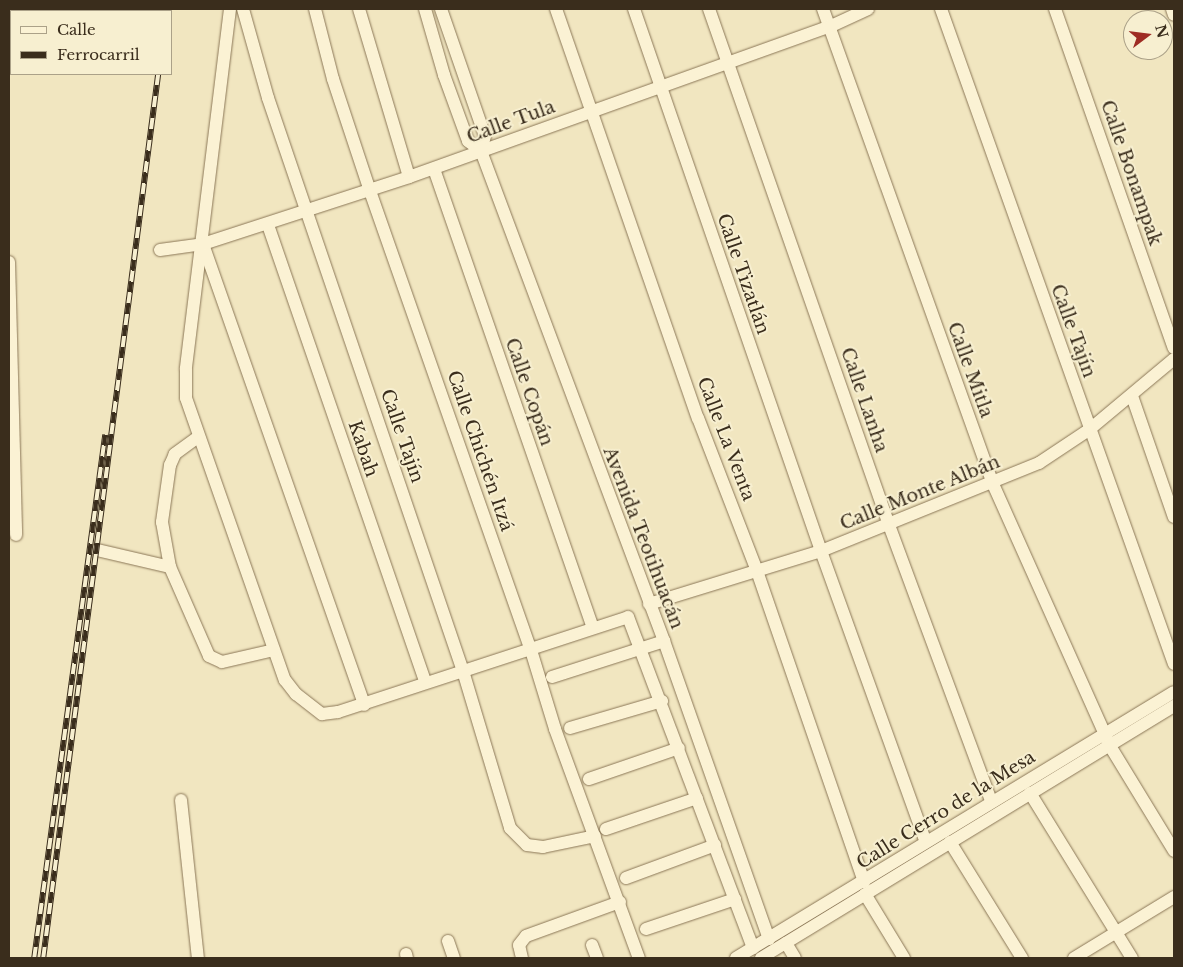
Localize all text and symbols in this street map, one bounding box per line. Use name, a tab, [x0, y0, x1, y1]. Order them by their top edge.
legend	[10, 10, 172, 75]
north arrow	[1123, 10, 1173, 60]
text: Calle	[57, 20, 96, 39]
text: N	[1151, 23, 1172, 40]
text: Ferrocarril	[57, 45, 140, 64]
street label: Calle Tula	[464, 96, 558, 148]
street label: Calle Bonampak	[1096, 98, 1166, 248]
street label: Calle Tizatlán	[712, 211, 774, 337]
street label: Calle Tajín	[1046, 281, 1100, 381]
street label: Calle Mitla	[943, 319, 997, 421]
street label: Calle Copán	[500, 335, 558, 449]
street label: Calle Lanha	[836, 345, 892, 455]
street label: Calle Chichén Itzá	[442, 368, 518, 534]
street label: Calle La Venta	[692, 374, 760, 504]
street label: Calle Tajín	[376, 386, 428, 486]
street label: Kabah	[343, 418, 383, 480]
street label: Avenida Teotihuacán	[598, 444, 688, 632]
street label: Calle Monte Albán	[837, 451, 1003, 535]
street label: Calle Cerro de la Mesa	[853, 746, 1039, 874]

